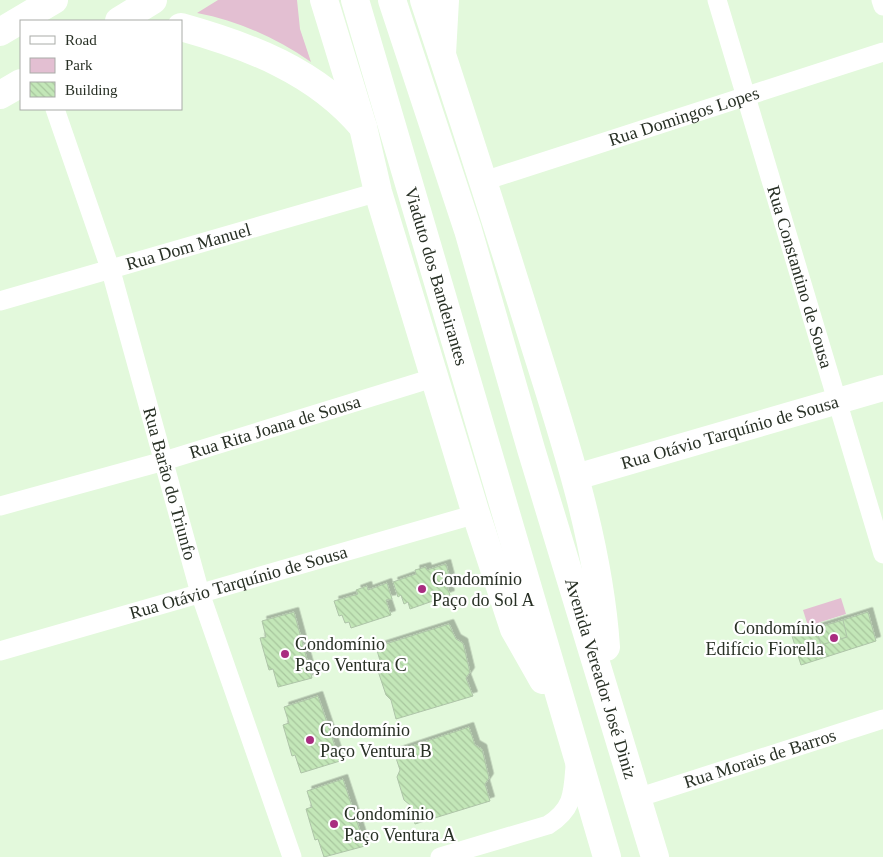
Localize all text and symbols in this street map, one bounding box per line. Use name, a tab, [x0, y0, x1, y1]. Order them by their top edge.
legend	[20, 20, 182, 110]
text: Road	[65, 32, 97, 48]
text: Park	[65, 57, 93, 73]
text: Building	[65, 82, 118, 98]
street label: Rua Domingos Lopes	[606, 83, 762, 150]
street label: Rua Constantino de Sousa	[763, 183, 837, 371]
street label: Viaduto dos Bandeirantes	[401, 185, 472, 368]
street label: Rua Dom Manuel	[124, 219, 253, 274]
street label: Rua Rita Joana de Sousa	[187, 391, 363, 463]
street label: Rua Otávio Tarquínio de Sousa	[619, 391, 841, 473]
street label: Rua Barão do Triunfo	[139, 405, 200, 562]
street label: Rua Otávio Tarquínio de Sousa	[127, 542, 349, 623]
place label: Condomínio Paço do Sol A	[432, 569, 535, 610]
street label: Avenida Vereador José Diniz	[561, 576, 641, 781]
marker: Condomínio Paço do Sol A	[416, 583, 428, 595]
place label: Condomínio Edifício Fiorella	[706, 618, 824, 659]
marker: Condomínio Edifício Fiorella	[828, 632, 840, 644]
place label: Condomínio Paço Ventura C	[295, 634, 407, 675]
marker: Condomínio Paço Ventura C	[279, 648, 291, 660]
place label: Condomínio Paço Ventura B	[320, 720, 432, 761]
street label: Rua Morais de Barros	[681, 725, 838, 792]
marker: Condomínio Paço Ventura B	[304, 734, 316, 746]
place label: Condomínio Paço Ventura A	[344, 804, 456, 845]
marker: Condomínio Paço Ventura A	[328, 818, 340, 830]

